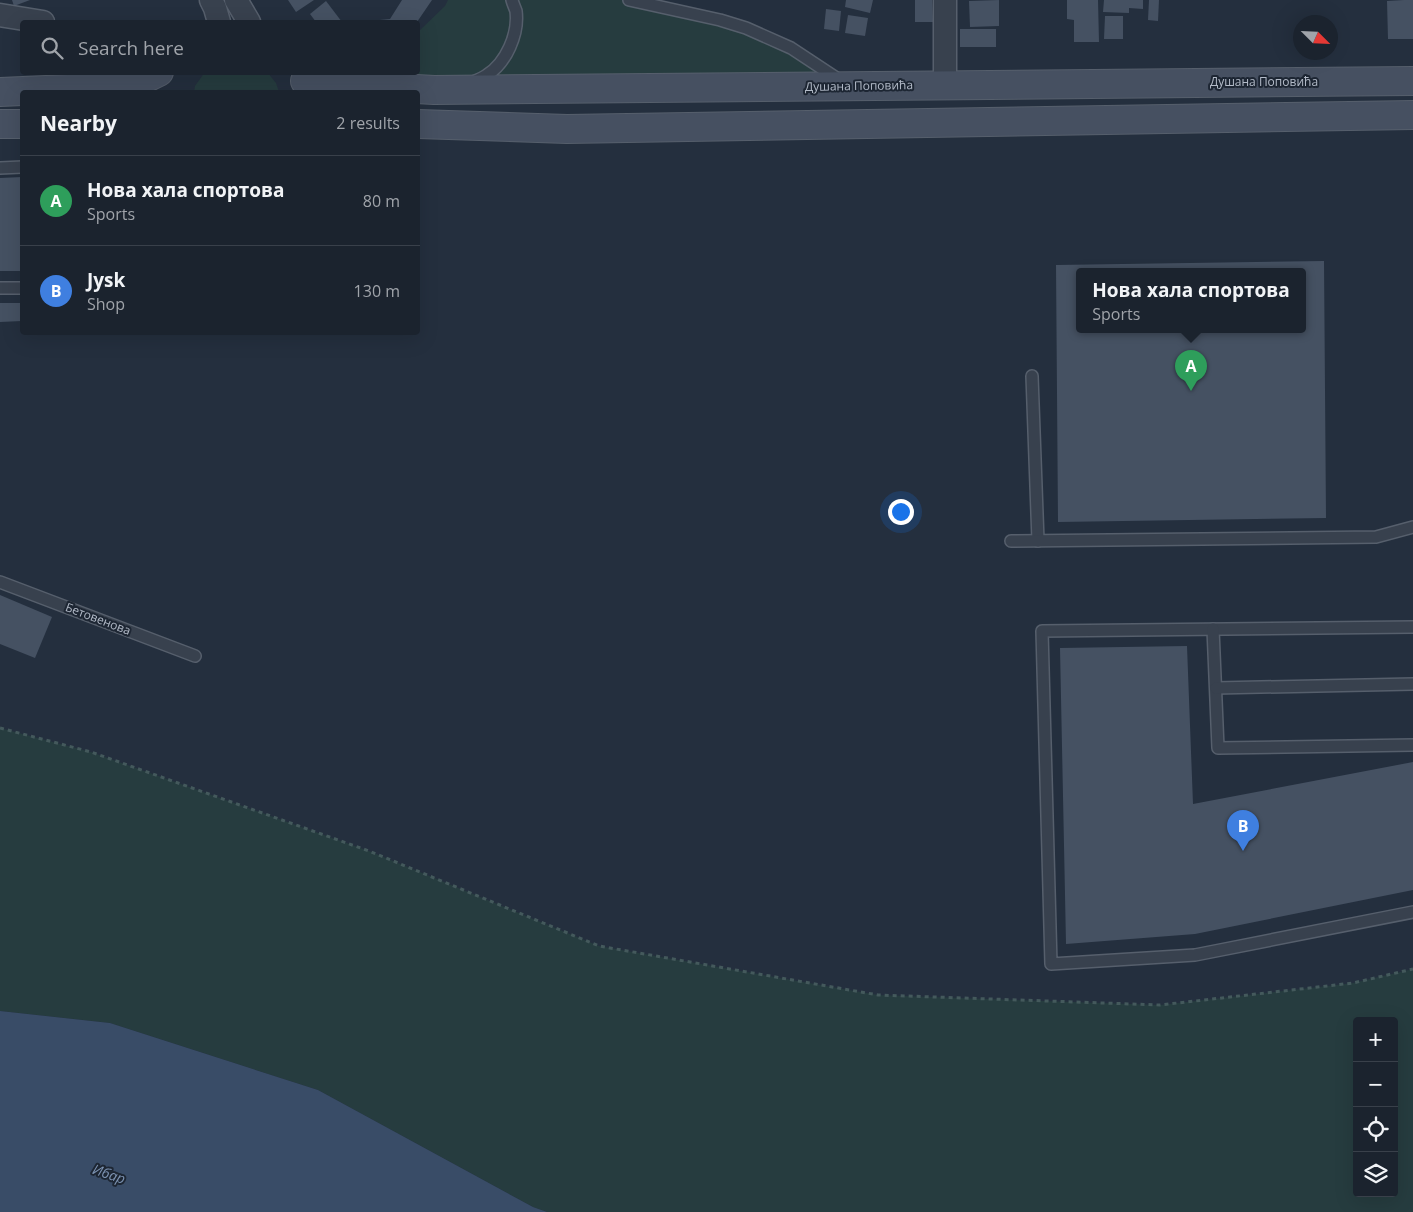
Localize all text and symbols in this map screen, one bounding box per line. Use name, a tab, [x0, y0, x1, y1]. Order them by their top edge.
north arrow	[1293, 15, 1338, 60]
search box	[20, 20, 420, 75]
icon: search	[38, 34, 66, 62]
text: Search here	[78, 35, 184, 61]
street label: Душана Поповића	[1210, 73, 1318, 90]
street label: Душана Поповића	[805, 76, 913, 95]
text: Nearby	[40, 109, 117, 137]
text: 2 results	[336, 112, 400, 134]
text: Нова хала спортова	[87, 177, 284, 203]
text: A	[50, 190, 62, 212]
text: 80 m	[363, 190, 400, 212]
text: Sports	[87, 203, 135, 225]
text: Jysk	[87, 267, 125, 293]
popup	[1076, 268, 1306, 333]
text: Нова хала спортова	[1092, 277, 1290, 303]
text: B	[51, 280, 61, 302]
text: 130 m	[354, 280, 400, 302]
text: Shop	[87, 293, 125, 315]
text: Sports	[1092, 303, 1140, 325]
pin: A	[1175, 350, 1207, 391]
your location	[888, 499, 914, 525]
street label: Бетовенова	[63, 598, 133, 639]
pin: B	[1227, 810, 1259, 851]
map controls	[1353, 1017, 1398, 1197]
button: +	[1353, 1017, 1398, 1062]
button: −	[1353, 1062, 1398, 1107]
button: locate	[1353, 1107, 1398, 1152]
button: layers	[1353, 1152, 1398, 1197]
water label: Ибар	[90, 1159, 128, 1188]

